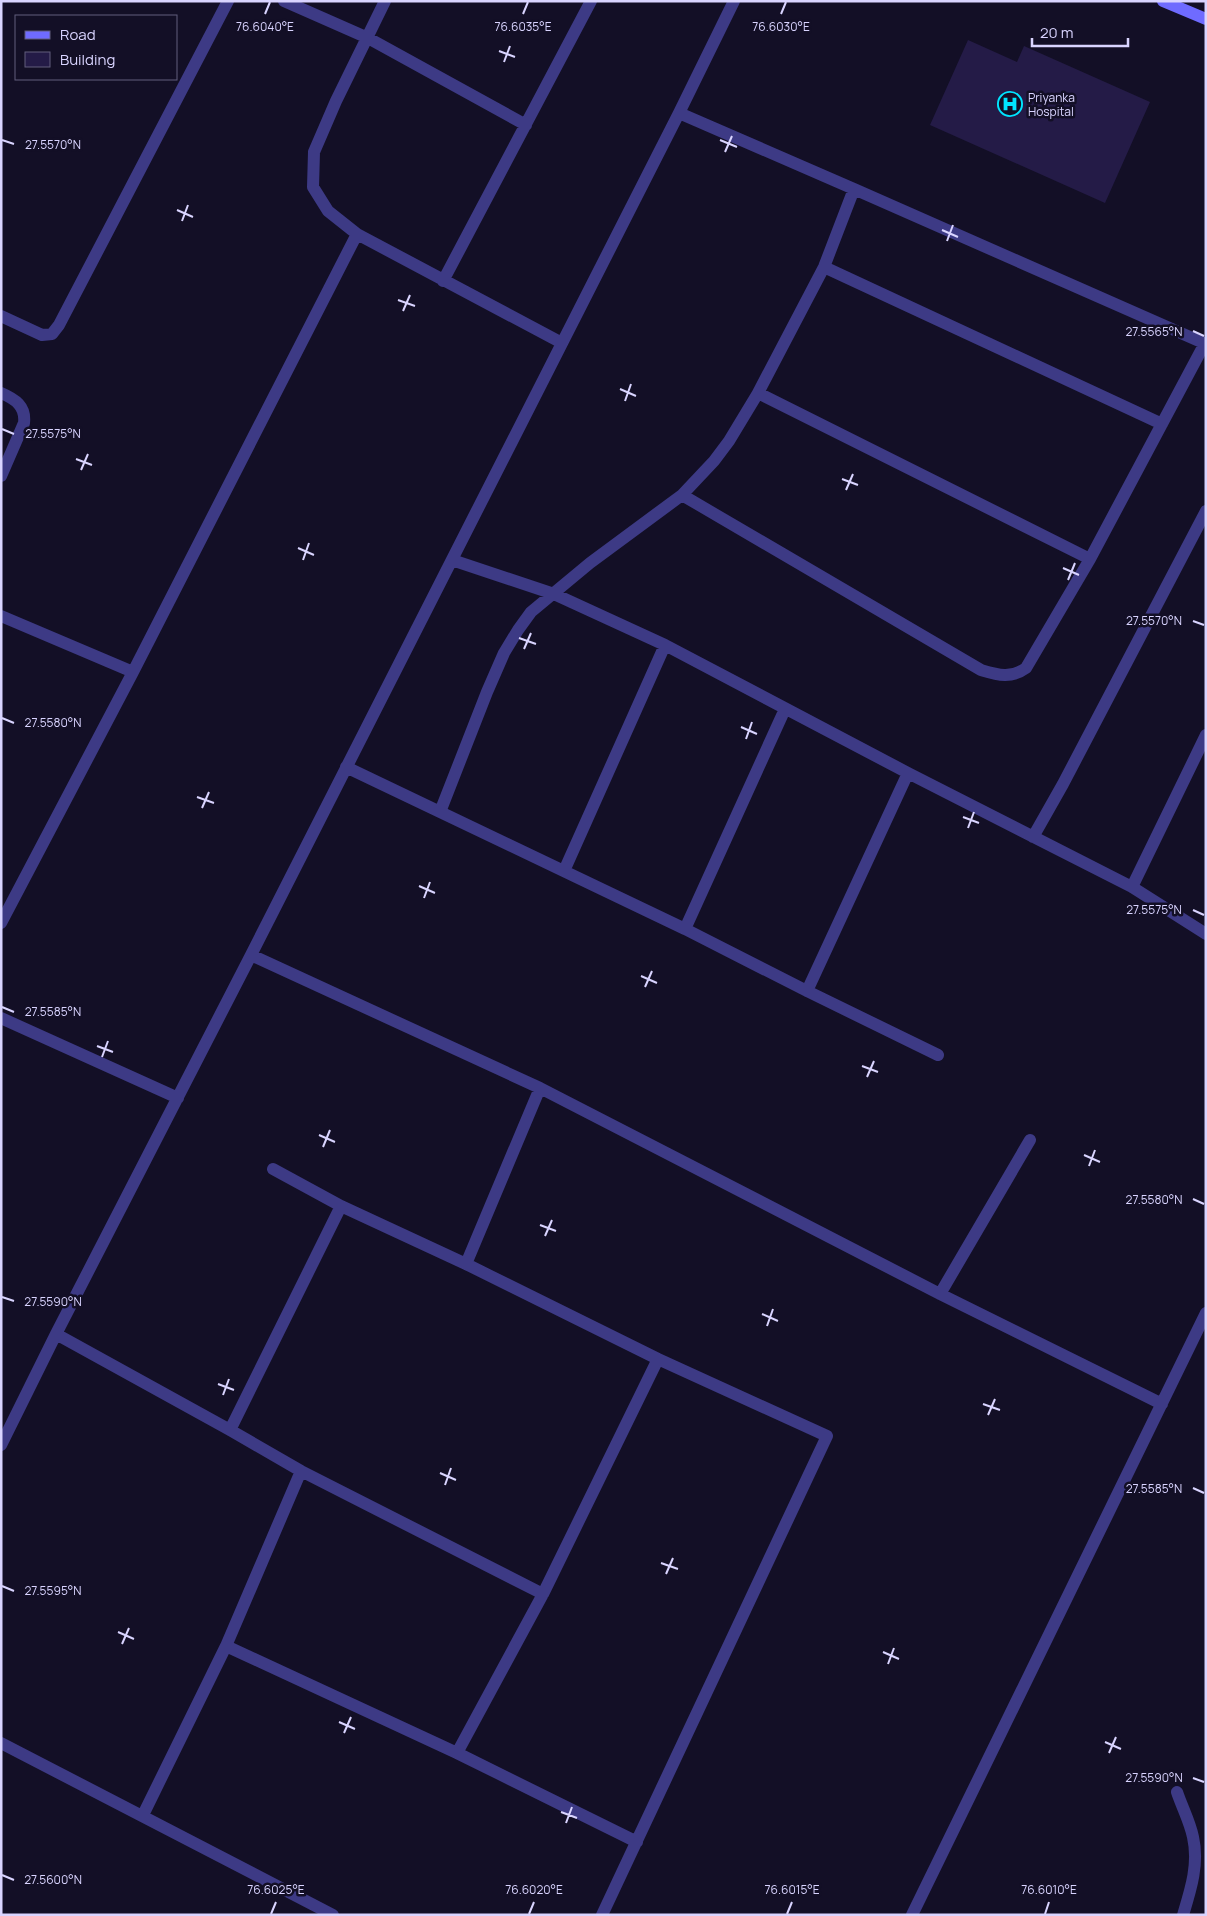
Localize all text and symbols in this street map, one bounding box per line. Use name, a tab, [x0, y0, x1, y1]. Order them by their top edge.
legend	[15, 15, 178, 80]
scale bar	[1032, 15, 1128, 47]
text: 76.6040°E	[236, 18, 294, 35]
text: 76.6035°E	[494, 18, 552, 35]
text: 76.6030°E	[752, 18, 810, 35]
text: 20 m	[1040, 22, 1073, 43]
text: Road	[60, 24, 96, 45]
text: Building	[60, 49, 115, 70]
place label: Priyanka Hospital	[1028, 89, 1075, 120]
hospital icon: Priyanka Hospital	[997, 91, 1023, 117]
text: 27.5570°N	[25, 136, 81, 153]
text: 27.5565°N	[1126, 323, 1182, 340]
text: 27.5575°N	[25, 425, 81, 442]
text: 27.5570°N	[1126, 612, 1182, 629]
text: 27.5580°N	[25, 714, 81, 731]
text: 27.5575°N	[1126, 901, 1182, 918]
text: 27.5585°N	[25, 1003, 81, 1020]
text: 27.5580°N	[1126, 1191, 1182, 1208]
text: 27.5590°N	[24, 1293, 82, 1310]
text: 27.5585°N	[1126, 1480, 1182, 1497]
text: 27.5595°N	[25, 1582, 81, 1599]
text: 27.5590°N	[1125, 1769, 1183, 1786]
text: 27.5600°N	[24, 1871, 82, 1888]
text: 76.6025°E	[247, 1881, 305, 1898]
text: 76.6020°E	[505, 1881, 563, 1898]
text: 76.6015°E	[764, 1881, 820, 1898]
text: 76.6010°E	[1021, 1881, 1077, 1898]

